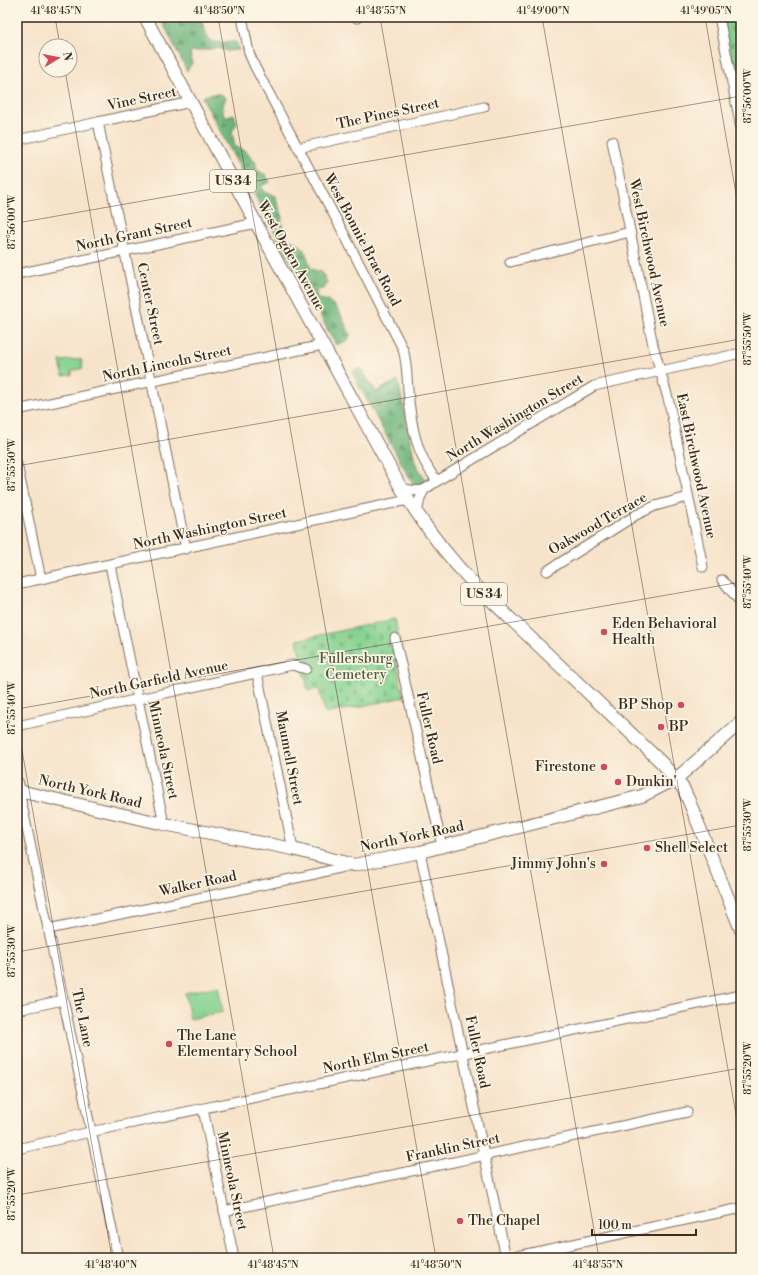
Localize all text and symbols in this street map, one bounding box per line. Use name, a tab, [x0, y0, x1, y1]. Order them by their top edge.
text: 41°48'45"N	[30, 5, 82, 17]
text: 41°48'50"N	[193, 5, 245, 17]
text: 41°48'55"N	[356, 5, 407, 17]
text: 41°49'00"N	[517, 5, 570, 17]
text: 41°49'05"N	[680, 5, 732, 17]
north arrow	[38, 38, 78, 78]
text: N	[59, 51, 75, 62]
text: 87°56'00"W	[742, 68, 754, 123]
street label: Vine Street	[105, 83, 178, 115]
street label: The Pines Street	[335, 94, 441, 134]
road number: US 34	[210, 170, 256, 192]
street label: West Bonnie Brae Road	[319, 170, 405, 309]
street label: West Birchwood Avenue	[624, 176, 673, 329]
text: 87°56'00"W	[6, 194, 18, 249]
street label: West Ogden Avenue	[253, 197, 329, 314]
street label: North Grant Street	[74, 214, 194, 256]
street label: Center Street	[132, 261, 168, 347]
text: 87°55'50"W	[742, 312, 754, 366]
street label: North Lincoln Street	[101, 342, 233, 386]
street label: North Washington Street	[443, 370, 587, 466]
street label: East Birchwood Avenue	[672, 391, 720, 541]
text: 87°55'50"W	[6, 438, 18, 492]
street label: Oakwood Terrace	[546, 489, 650, 559]
street label: North Washington Street	[132, 504, 288, 554]
text: 87°55'40"W	[742, 554, 754, 609]
road number: US 34	[461, 583, 507, 605]
place label: Eden Behavioral Health	[612, 615, 717, 649]
marker: Eden Behavioral Health	[599, 627, 609, 637]
park label: Fullersburg Cemetery	[319, 650, 394, 684]
street label: North Garfield Avenue	[88, 656, 230, 704]
text: 87°55'40"W	[6, 680, 18, 735]
street label: Fuller Road	[412, 690, 446, 766]
place label: BP Shop	[617, 696, 673, 714]
street label: Minneola Street	[144, 699, 182, 801]
marker: BP Shop	[676, 700, 686, 710]
street label: Maumell Street	[271, 709, 307, 807]
place label: BP	[668, 718, 689, 736]
marker: BP	[656, 722, 666, 732]
place label: Firestone	[535, 758, 596, 776]
marker: Firestone	[599, 762, 609, 772]
street label: North York Road	[37, 771, 143, 813]
place label: Dunkin'	[626, 773, 677, 791]
marker: Dunkin'	[613, 777, 623, 787]
text: 87°55'30"W	[742, 798, 754, 852]
street label: North York Road	[359, 817, 465, 857]
place label: Shell Select	[655, 839, 728, 857]
marker: Shell Select	[642, 843, 652, 853]
place label: Jimmy John's	[510, 855, 596, 873]
marker: Jimmy John's	[599, 859, 609, 869]
street label: Walker Road	[157, 867, 238, 901]
text: 87°55'30"W	[6, 924, 18, 978]
street label: The Lane	[67, 987, 97, 1049]
street label: Fuller Road	[461, 1014, 493, 1090]
place label: The Lane Elementary School	[177, 1027, 297, 1061]
street label: North Elm Street	[321, 1038, 431, 1078]
marker: The Lane Elementary School	[164, 1039, 174, 1049]
text: 87°55'20"W	[742, 1040, 754, 1095]
street label: Franklin Street	[404, 1129, 502, 1167]
street label: Minneola Street	[213, 1130, 251, 1232]
text: 87°55'20"W	[6, 1166, 18, 1221]
scale bar	[592, 1211, 696, 1237]
place label: The Chapel	[468, 1212, 540, 1230]
marker: The Chapel	[455, 1216, 465, 1226]
text: 100 m	[598, 1218, 632, 1233]
text: 41°48'40"N	[85, 1259, 138, 1271]
text: 41°48'45"N	[247, 1259, 299, 1271]
text: 41°48'50"N	[410, 1259, 462, 1271]
text: 41°48'55"N	[573, 1259, 624, 1271]

